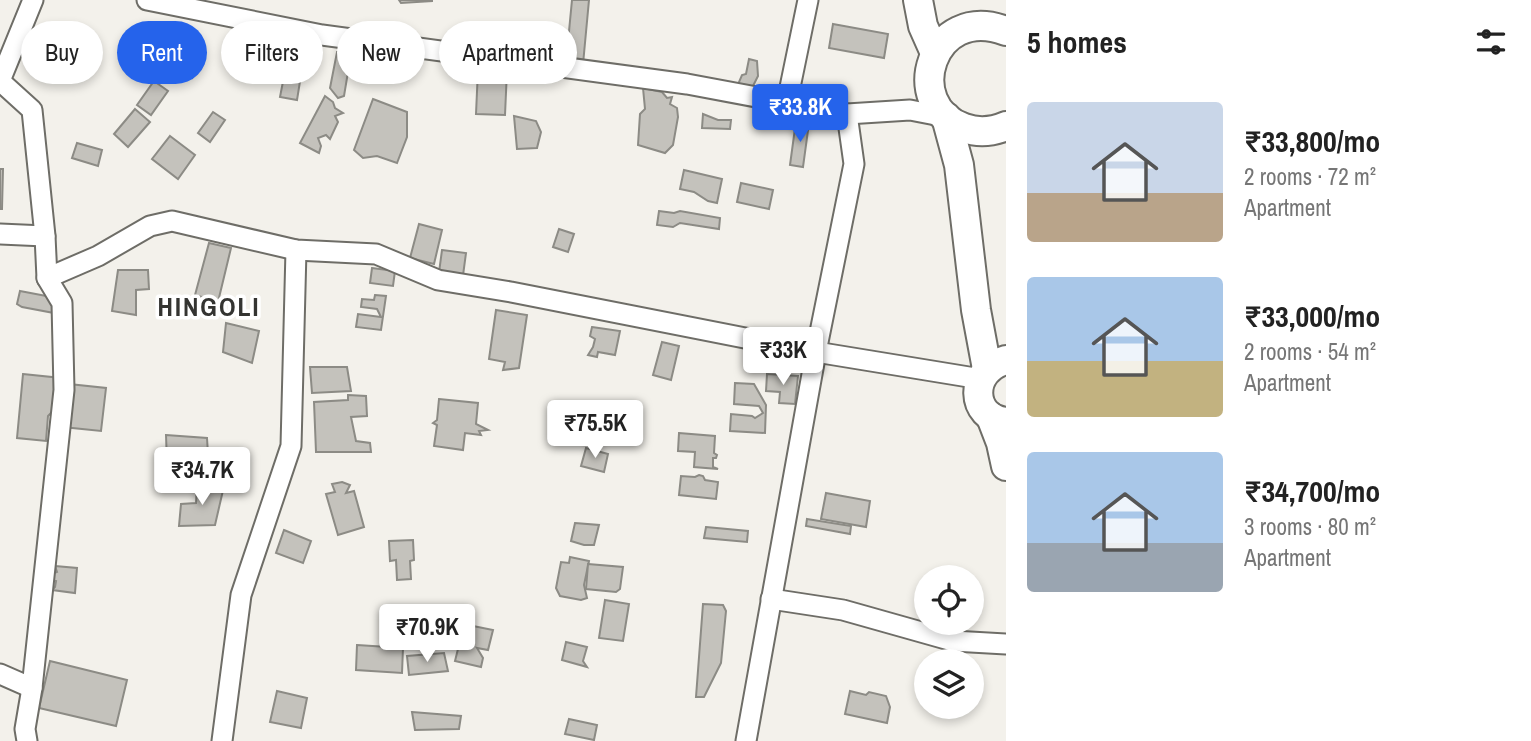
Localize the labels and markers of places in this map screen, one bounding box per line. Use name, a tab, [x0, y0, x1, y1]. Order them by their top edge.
pin: ₹33.8K	[743, 85, 857, 144]
pin: ₹33K	[742, 328, 824, 387]
pin: ₹75.5K	[538, 400, 652, 460]
pin: ₹34.7K	[145, 448, 259, 507]
pin: ₹70.9K	[370, 604, 484, 664]

